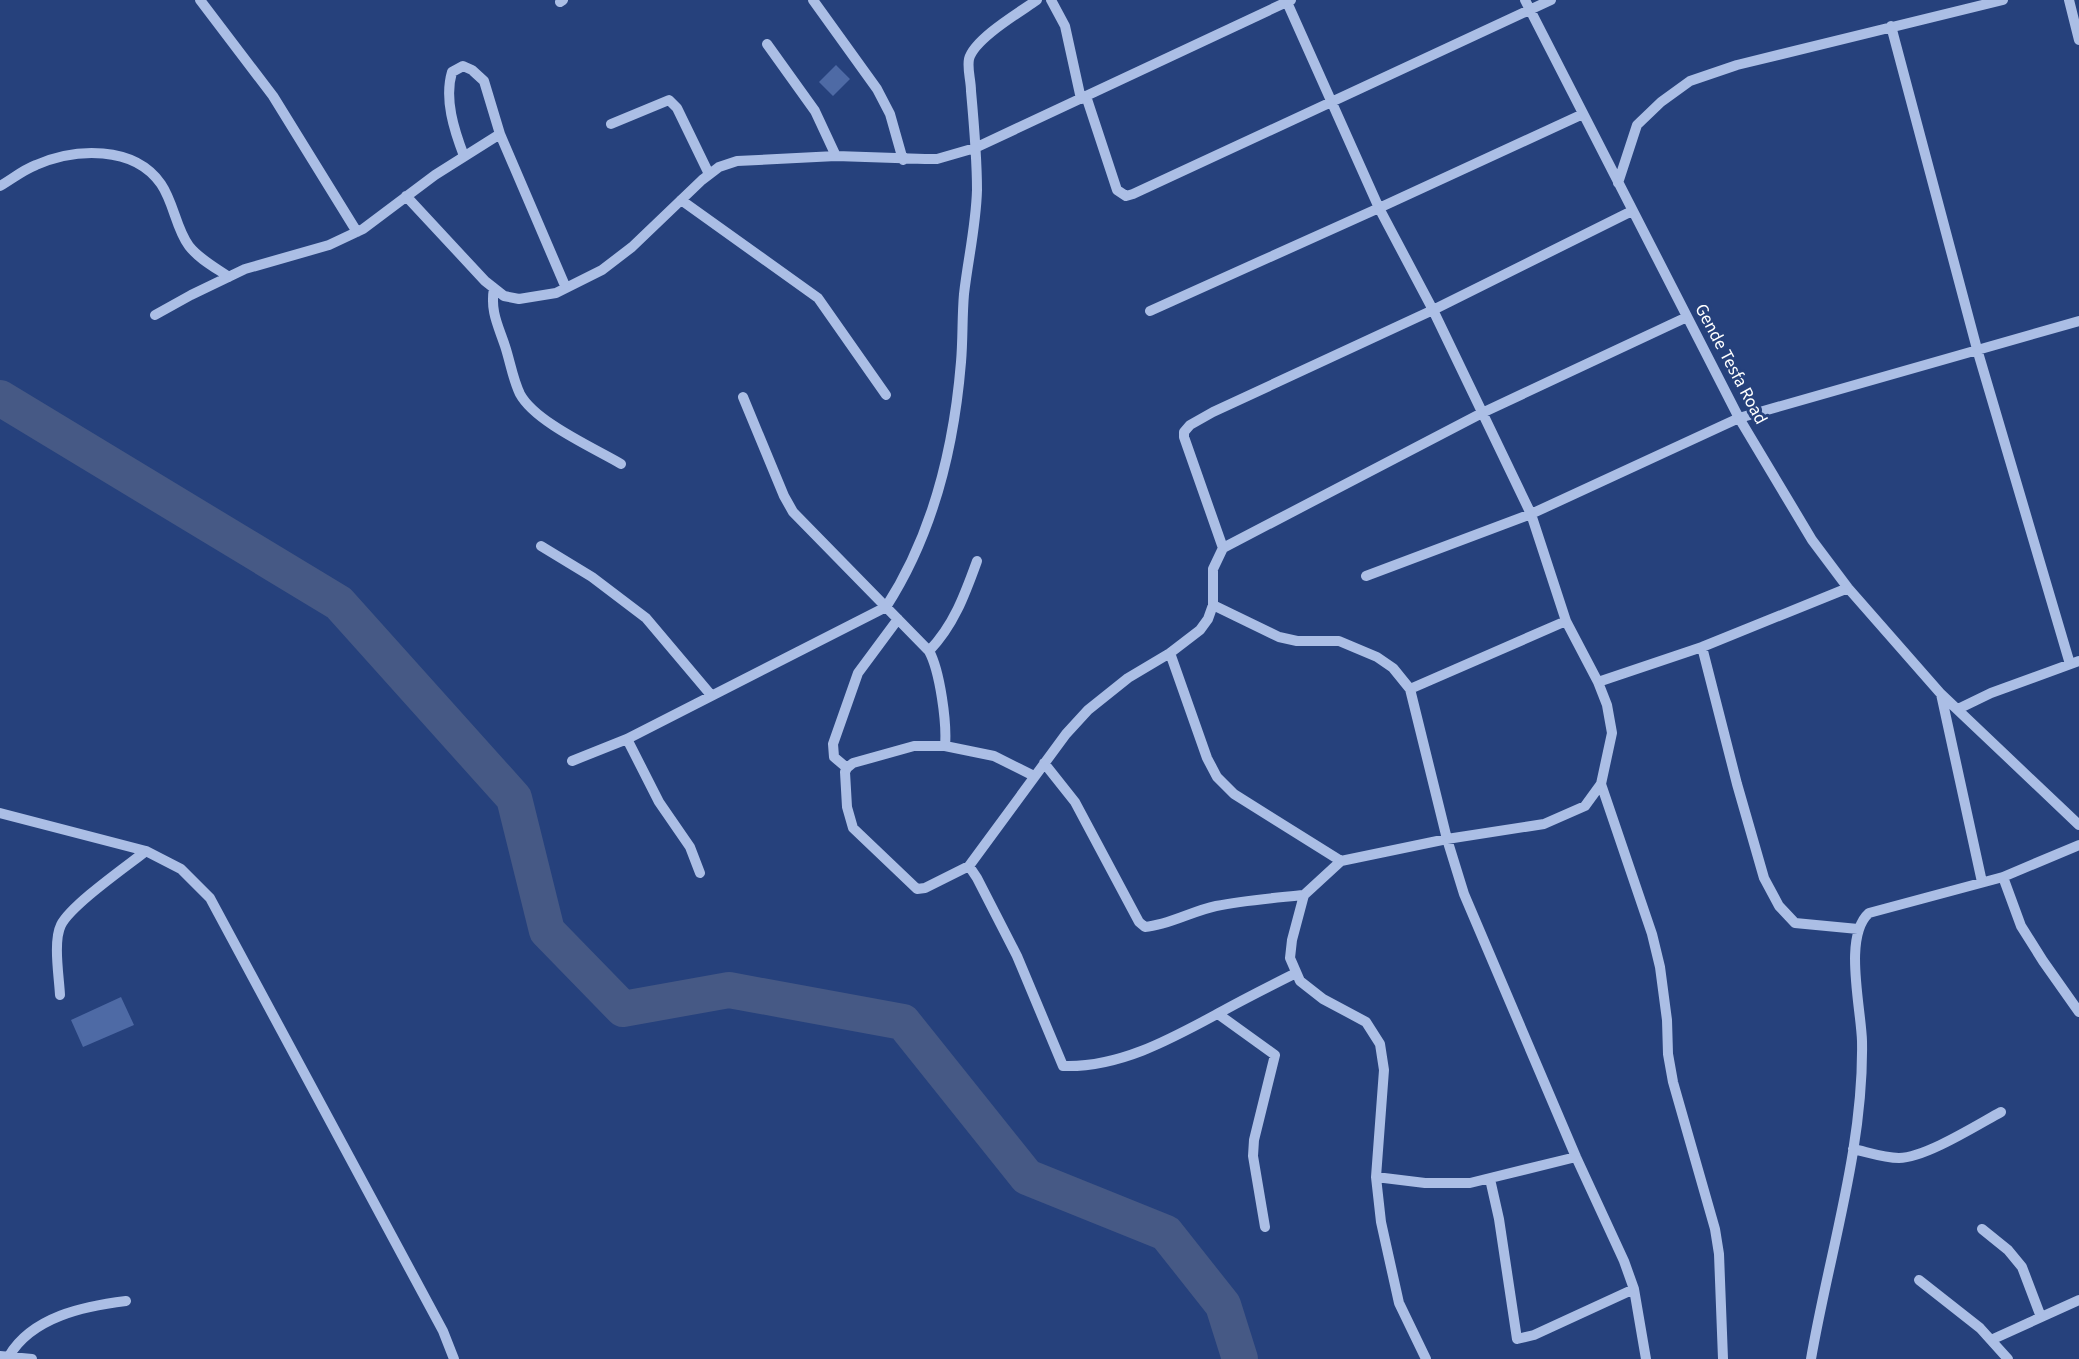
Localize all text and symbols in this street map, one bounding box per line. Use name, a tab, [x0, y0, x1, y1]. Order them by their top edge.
street label: Gende Tesfa Road	[1689, 299, 1773, 429]

